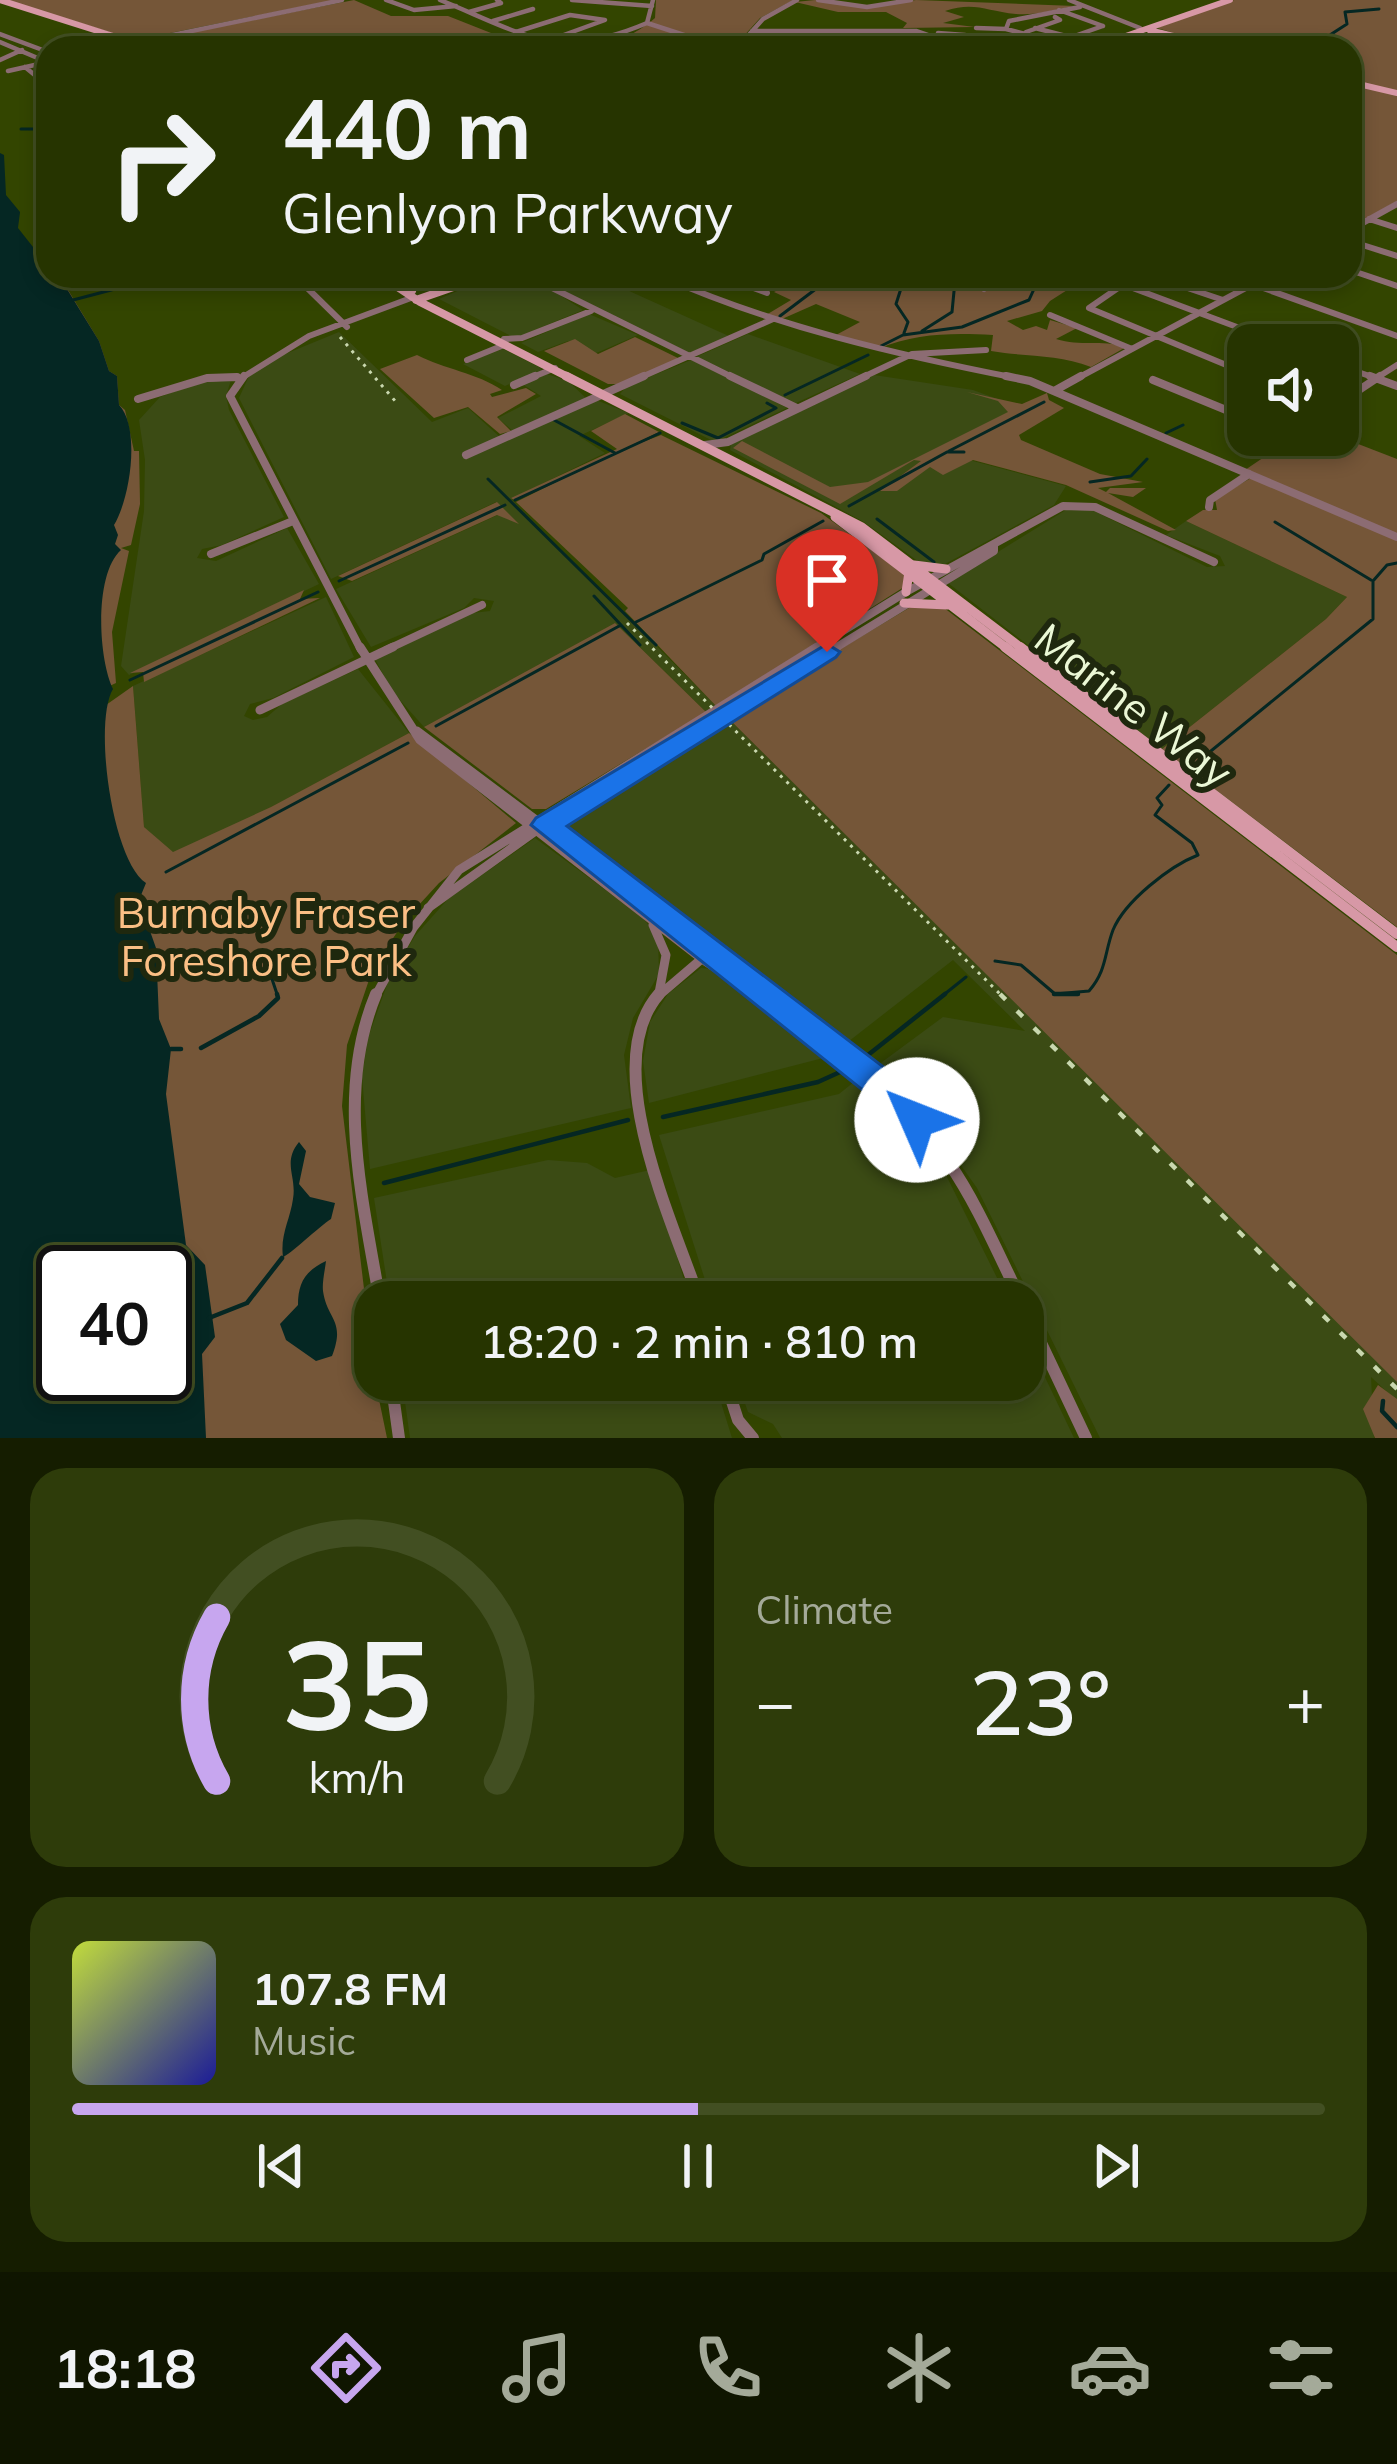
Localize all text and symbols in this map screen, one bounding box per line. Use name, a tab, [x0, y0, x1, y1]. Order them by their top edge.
text: 440 m	[282, 75, 532, 180]
icon: right	[84, 84, 240, 240]
text: Glenlyon Parkway	[282, 179, 733, 247]
map controls	[1227, 324, 1359, 456]
button: sound	[1227, 324, 1359, 456]
pin	[776, 529, 878, 652]
icon: arrive	[794, 547, 860, 613]
street label: Marine Way	[1025, 611, 1243, 799]
park label: Burnaby Fraser Foreshore Park	[117, 886, 416, 987]
position arrow	[854, 1057, 980, 1183]
speed limit sign: 40	[36, 1245, 192, 1401]
text: 18:20 · 2 min · 810 m	[480, 1313, 918, 1369]
text: Climate	[756, 1585, 893, 1634]
text: 35	[282, 1605, 432, 1761]
text: 23°	[969, 1645, 1111, 1758]
text: −	[756, 1660, 795, 1743]
text: +	[1285, 1660, 1325, 1743]
text: km/h	[308, 1749, 405, 1803]
text: 107.8 FM	[252, 1960, 448, 2016]
text: Music	[252, 2016, 356, 2065]
icon: previous	[248, 2133, 314, 2199]
icon: pause	[665, 2133, 731, 2199]
icon: next	[1083, 2133, 1149, 2199]
icon: directions	[304, 2326, 388, 2410]
icon: music	[495, 2326, 579, 2410]
icon: phone	[686, 2326, 770, 2410]
icon: climate	[877, 2326, 961, 2410]
icon: car	[1068, 2326, 1152, 2410]
icon: filters	[1259, 2326, 1343, 2410]
text: 18:18	[54, 2334, 197, 2402]

